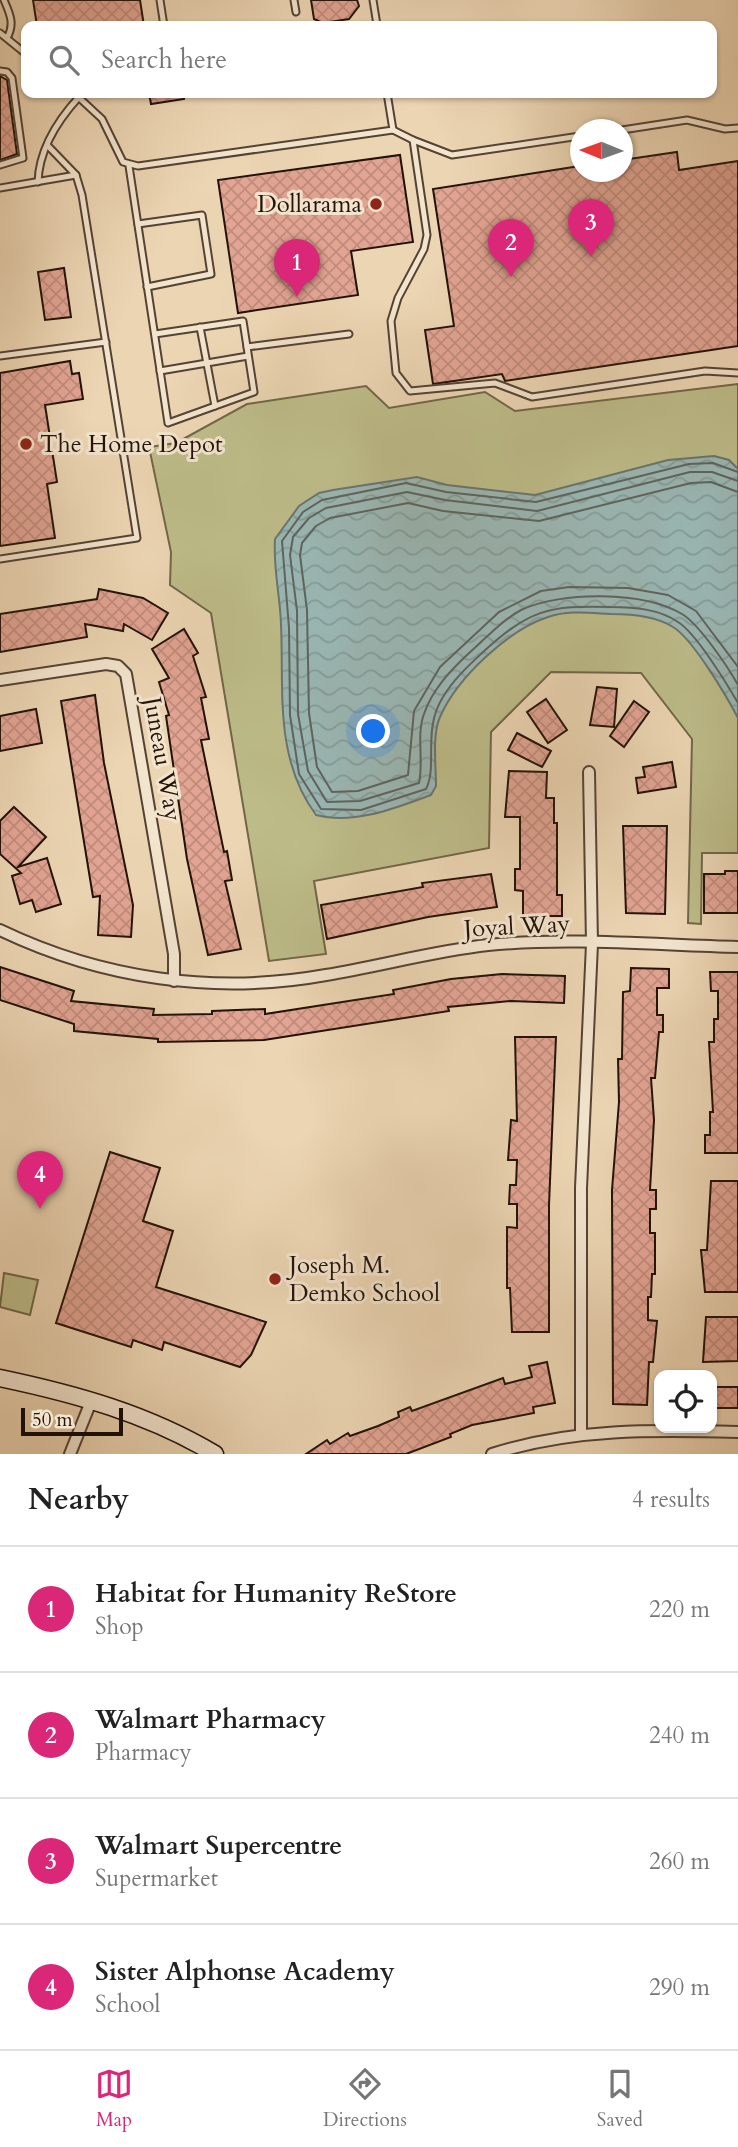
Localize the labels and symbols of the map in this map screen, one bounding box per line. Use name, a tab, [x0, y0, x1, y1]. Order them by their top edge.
north arrow	[570, 119, 633, 182]
place label: Dollarama	[257, 188, 363, 221]
marker: Dollarama	[368, 196, 384, 212]
pin: 3	[568, 199, 614, 257]
pin: 2	[488, 219, 534, 277]
pin: 1	[274, 239, 320, 297]
place label: The Home Depot	[40, 428, 223, 461]
marker: The Home Depot	[18, 436, 34, 452]
street label: Juneau Way	[135, 692, 190, 824]
your location	[356, 714, 390, 748]
street label: Joyal Way	[460, 907, 571, 946]
pin: 4	[17, 1151, 63, 1209]
place label: Joseph M. Demko School	[286, 1249, 440, 1310]
marker: Joseph M. Demko School	[267, 1271, 283, 1287]
scale bar	[21, 1405, 122, 1437]

